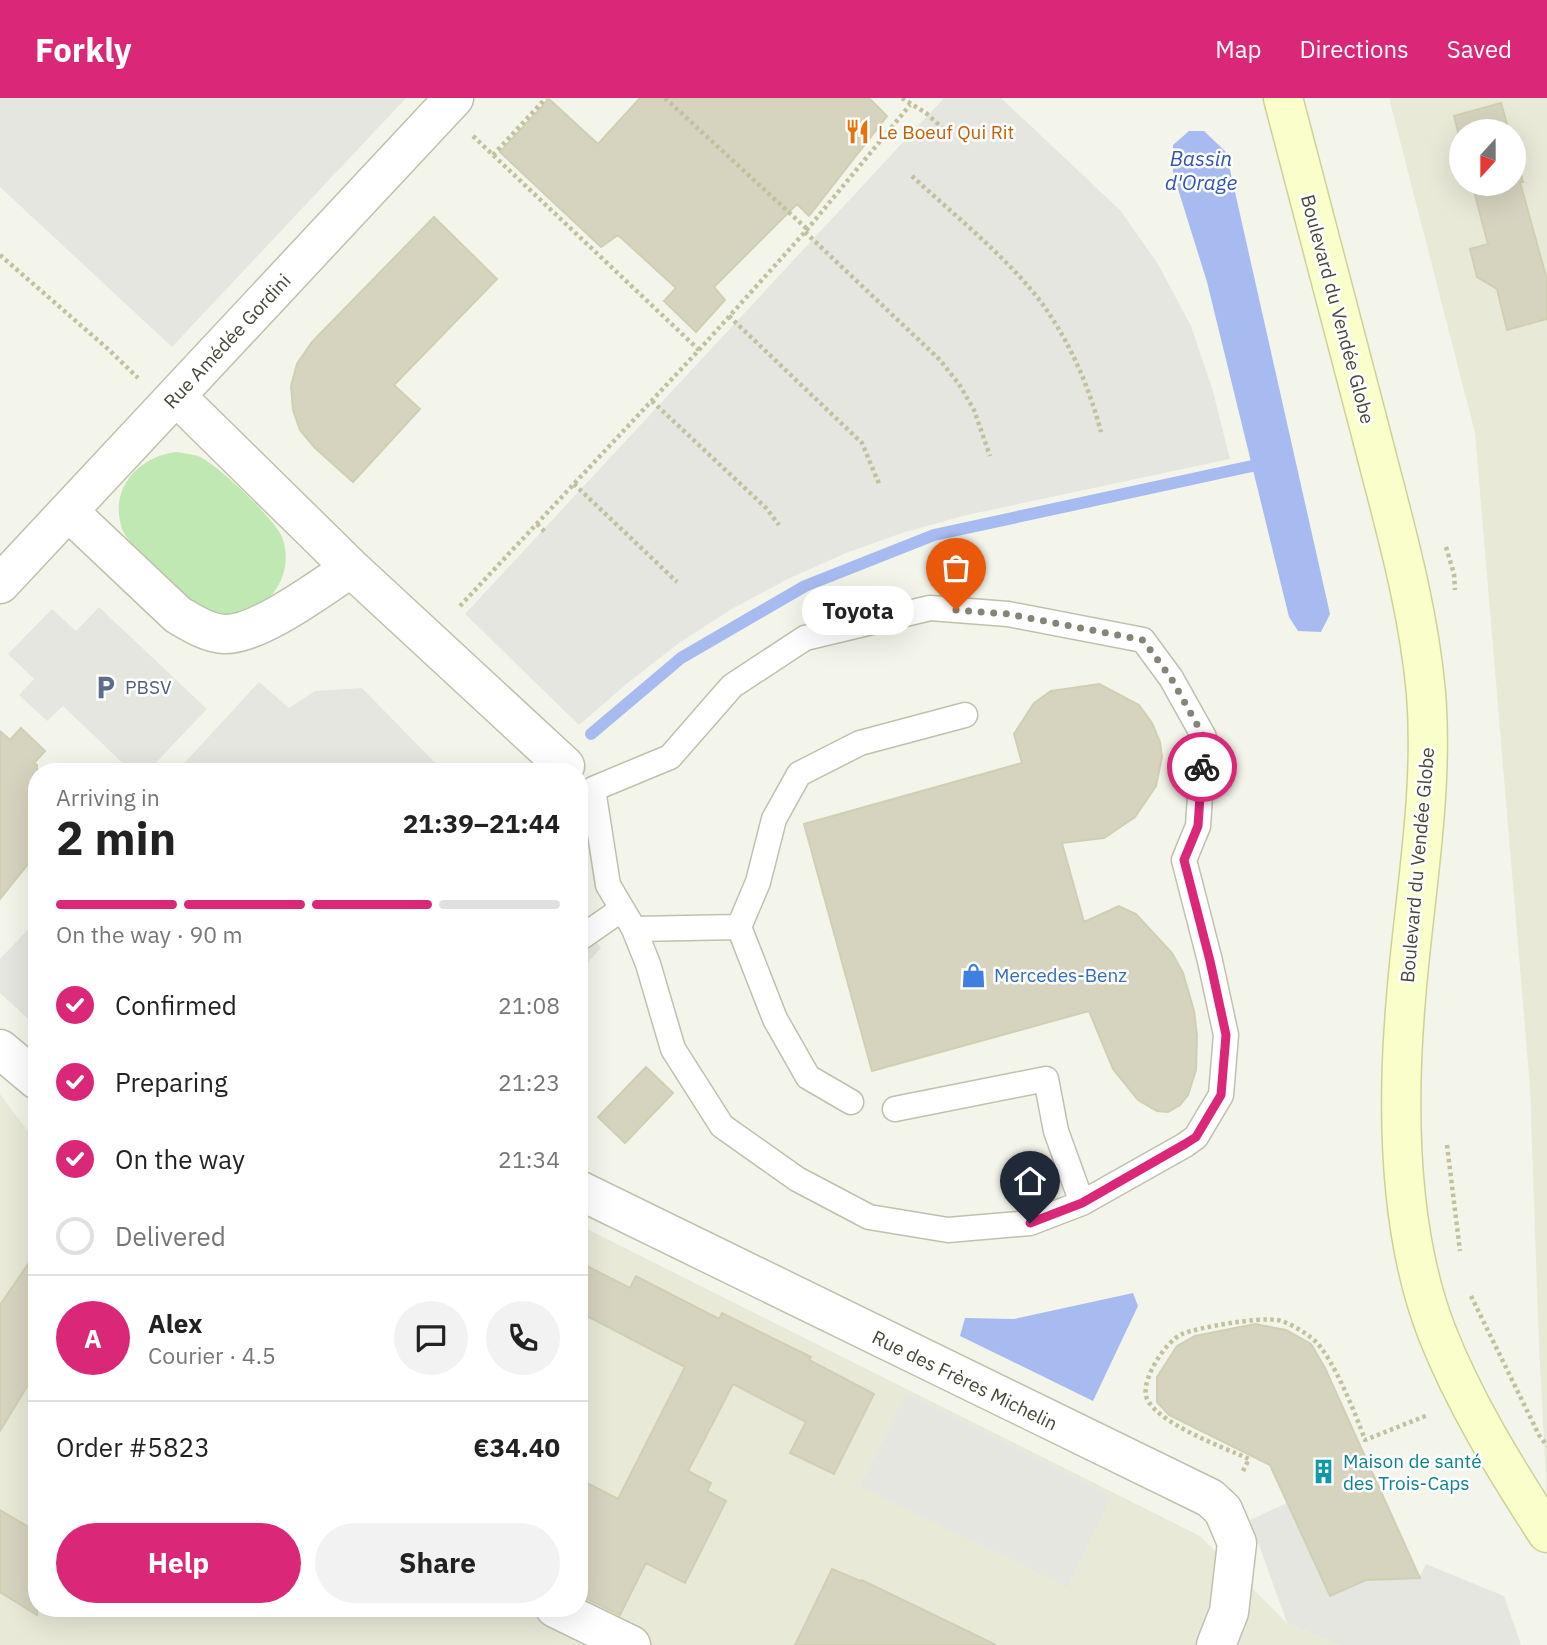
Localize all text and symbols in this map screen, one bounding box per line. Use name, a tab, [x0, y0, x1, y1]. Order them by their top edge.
text: Forkly	[35, 28, 132, 71]
text: Map	[1215, 33, 1261, 65]
text: Directions	[1299, 33, 1409, 65]
text: Saved	[1447, 33, 1512, 65]
restaurant icon: Le Boeuf Qui Rit	[844, 118, 872, 146]
north arrow	[1449, 119, 1526, 196]
map controls	[1449, 119, 1526, 196]
place label: Le Boeuf Qui Rit	[878, 120, 1014, 144]
water label: Bassin d'Orage	[1165, 144, 1237, 196]
street label: Boulevard du Vendée Globe	[1296, 192, 1380, 426]
street label: Rue Amédée Gordini	[158, 269, 296, 413]
pin	[926, 538, 986, 610]
icon: bag	[937, 549, 975, 587]
callout: Toyota	[802, 586, 914, 634]
text: Toyota	[822, 595, 894, 625]
parking icon: PBSV	[91, 673, 119, 701]
place label: PBSV	[125, 675, 172, 699]
courier	[1167, 732, 1237, 802]
street label: Boulevard du Vendée Globe	[1395, 746, 1439, 984]
icon: bike	[1183, 748, 1221, 786]
text: Arriving in	[56, 782, 160, 812]
text: 21:39–21:44	[403, 806, 560, 840]
text: 2 min	[56, 808, 176, 868]
text: On the way · 90 m	[56, 919, 243, 949]
shop icon: Mercedes-Benz	[960, 961, 988, 989]
place label: Mercedes-Benz	[994, 963, 1127, 987]
icon: check	[56, 986, 94, 1024]
text: Confirmed	[115, 988, 237, 1022]
text: 21:08	[498, 990, 560, 1020]
icon: check	[56, 1063, 94, 1101]
text: Preparing	[115, 1065, 228, 1099]
text: 21:23	[498, 1067, 560, 1097]
icon: check	[56, 1140, 94, 1178]
text: On the way	[115, 1142, 245, 1176]
text: 21:34	[498, 1144, 560, 1174]
pin	[1000, 1151, 1060, 1223]
icon: home	[1011, 1162, 1049, 1200]
text: Delivered	[115, 1219, 226, 1253]
button: chat	[394, 1301, 468, 1375]
button: phone	[486, 1301, 560, 1375]
text: Alex	[148, 1306, 202, 1340]
text: A	[84, 1321, 102, 1355]
street label: Rue des Frères Michelin	[868, 1325, 1062, 1435]
text: Courier · 4.5	[148, 1340, 276, 1370]
text: Order #5823	[56, 1430, 210, 1464]
text: €34.40	[473, 1430, 560, 1464]
place label: Maison de santé des Trois-Caps	[1343, 1449, 1482, 1495]
building icon: Maison de santé des Trois-Caps	[1309, 1458, 1337, 1486]
button: Help	[56, 1523, 301, 1603]
button: Share	[315, 1523, 560, 1603]

